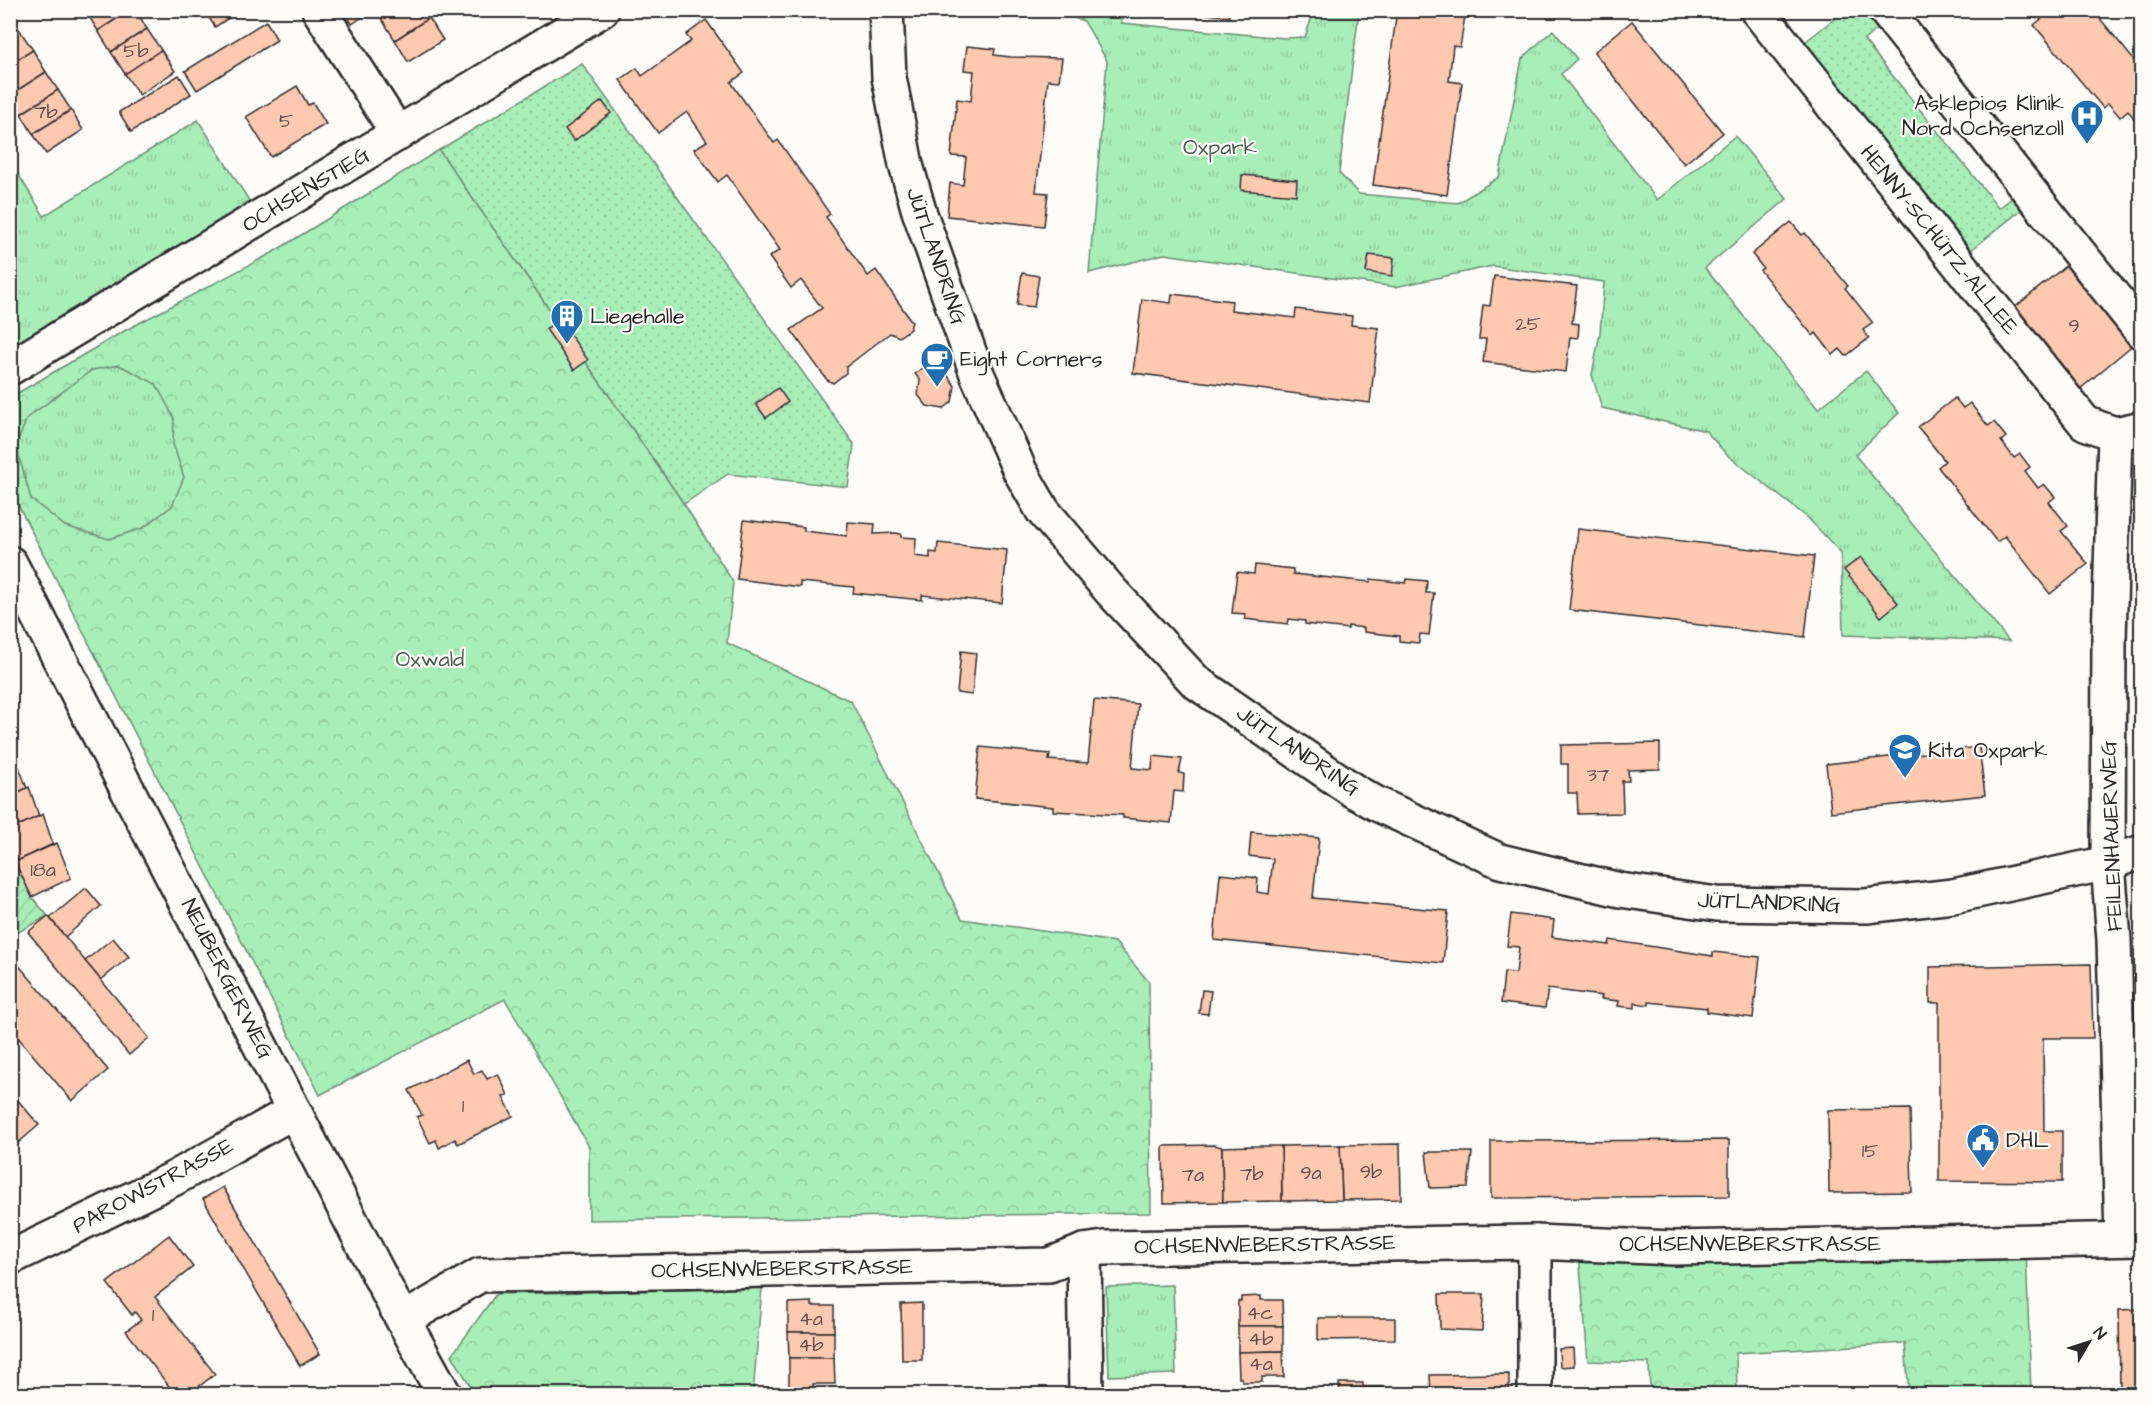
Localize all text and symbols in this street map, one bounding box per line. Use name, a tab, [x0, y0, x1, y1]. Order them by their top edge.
house number: 5b	[123, 37, 149, 65]
place label: Asklepios Klinik Nord Ochsenzoll	[1902, 88, 2064, 144]
house number: 7b	[34, 98, 58, 126]
hospital icon: Asklepios Klinik Nord Ochsenzoll	[2069, 98, 2105, 145]
house number: 5	[279, 107, 293, 135]
park label: Oxpark	[1183, 132, 1258, 163]
street label: HENNY-SCHÜTZ-ALLEE	[1853, 138, 2025, 342]
street label: OCHSENSTIEG	[236, 140, 376, 240]
street label: JÜTLANDRING	[898, 183, 974, 329]
building icon: Liegehalle	[549, 298, 585, 345]
place label: Liegehalle	[590, 301, 685, 333]
house number: 25	[1515, 310, 1541, 338]
house number: 9	[2068, 312, 2080, 340]
cafe icon: Eight Corners	[919, 341, 955, 388]
place label: Eight Corners	[960, 344, 1102, 376]
park label: Oxwald	[396, 644, 464, 675]
street label: JÜTLANDRING	[1230, 698, 1366, 804]
school or university icon: Kita Oxpark	[1887, 732, 1923, 779]
place label: Kita Oxpark	[1928, 735, 2048, 766]
street label: FEILENHAUERWEG	[2093, 740, 2131, 932]
house number: 37	[1587, 761, 1609, 789]
house number: 18a	[30, 856, 56, 884]
street label: JÜTLANDRING	[1697, 885, 1841, 921]
street label: NEUBERGERWEG	[173, 893, 281, 1065]
house number: 1	[462, 1092, 465, 1120]
public building icon: DHL	[1965, 1122, 2001, 1169]
place label: DHL	[2006, 1125, 2049, 1156]
street label: PAROWSTRASSE	[67, 1130, 239, 1242]
house number: 15	[1862, 1137, 1878, 1165]
house number: 9b	[1360, 1158, 1382, 1186]
house number: 9a	[1300, 1159, 1322, 1187]
house number: 7b	[1240, 1160, 1264, 1188]
house number: 7a	[1182, 1161, 1204, 1189]
street label: OCHSENWEBERSTRASSE	[1134, 1227, 1396, 1263]
street label: OCHSENWEBERSTRASSE	[1619, 1229, 1881, 1260]
street label: OCHSENWEBERSTRASSE	[651, 1251, 913, 1287]
house number: 4c	[1247, 1299, 1273, 1327]
house number: 1	[152, 1301, 155, 1329]
house number: 4a	[799, 1305, 823, 1333]
north arrow	[2059, 1312, 2119, 1372]
text: N	[2088, 1322, 2112, 1344]
house number: 4b	[1249, 1325, 1273, 1353]
house number: 4b	[799, 1331, 823, 1359]
house number: 4a	[1249, 1350, 1273, 1378]

